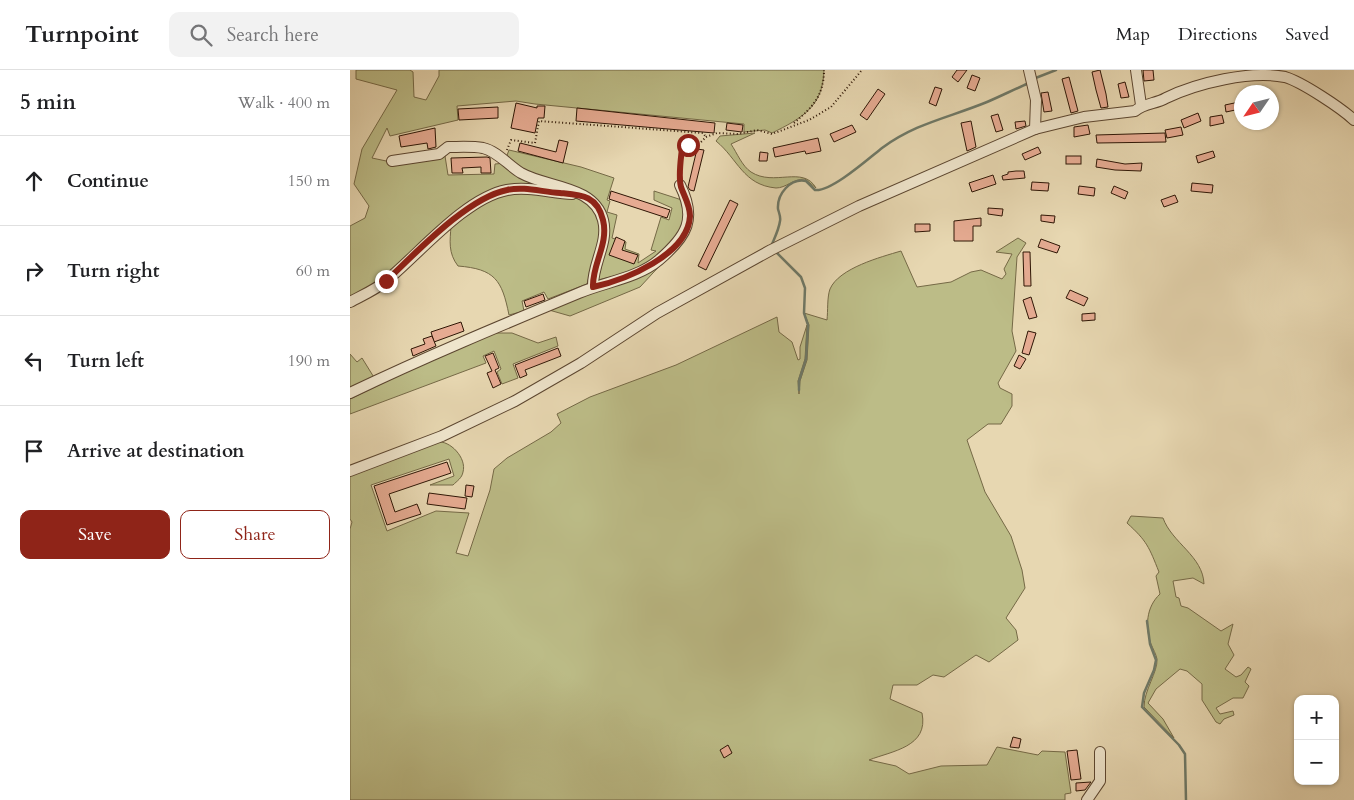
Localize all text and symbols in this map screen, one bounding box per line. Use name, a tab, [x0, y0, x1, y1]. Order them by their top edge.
search box	[169, 12, 519, 57]
text: Turnpoint	[25, 18, 139, 51]
icon: search	[187, 21, 215, 49]
text: Search here	[227, 22, 319, 48]
text: Map	[1116, 22, 1150, 47]
text: Directions	[1178, 22, 1257, 47]
text: Saved	[1285, 22, 1329, 47]
north arrow	[1234, 85, 1279, 130]
text: 5 min	[20, 88, 76, 117]
text: Walk · 400 m	[238, 92, 330, 114]
route start	[677, 134, 700, 157]
icon: ahead	[20, 167, 48, 195]
text: Continue	[67, 168, 149, 194]
text: 150 m	[288, 170, 330, 192]
icon: right	[20, 257, 48, 285]
text: Turn right	[67, 258, 159, 284]
text: 60 m	[296, 260, 330, 282]
route end	[375, 270, 398, 293]
icon: left	[20, 347, 48, 375]
text: Turn left	[67, 348, 144, 374]
text: 190 m	[288, 350, 330, 372]
icon: arrive	[20, 437, 48, 465]
text: Arrive at destination	[67, 438, 244, 464]
button: Save	[20, 510, 170, 559]
button: Share	[180, 510, 330, 559]
map controls	[1294, 695, 1339, 785]
button: +	[1294, 695, 1339, 740]
button: −	[1294, 740, 1339, 785]

